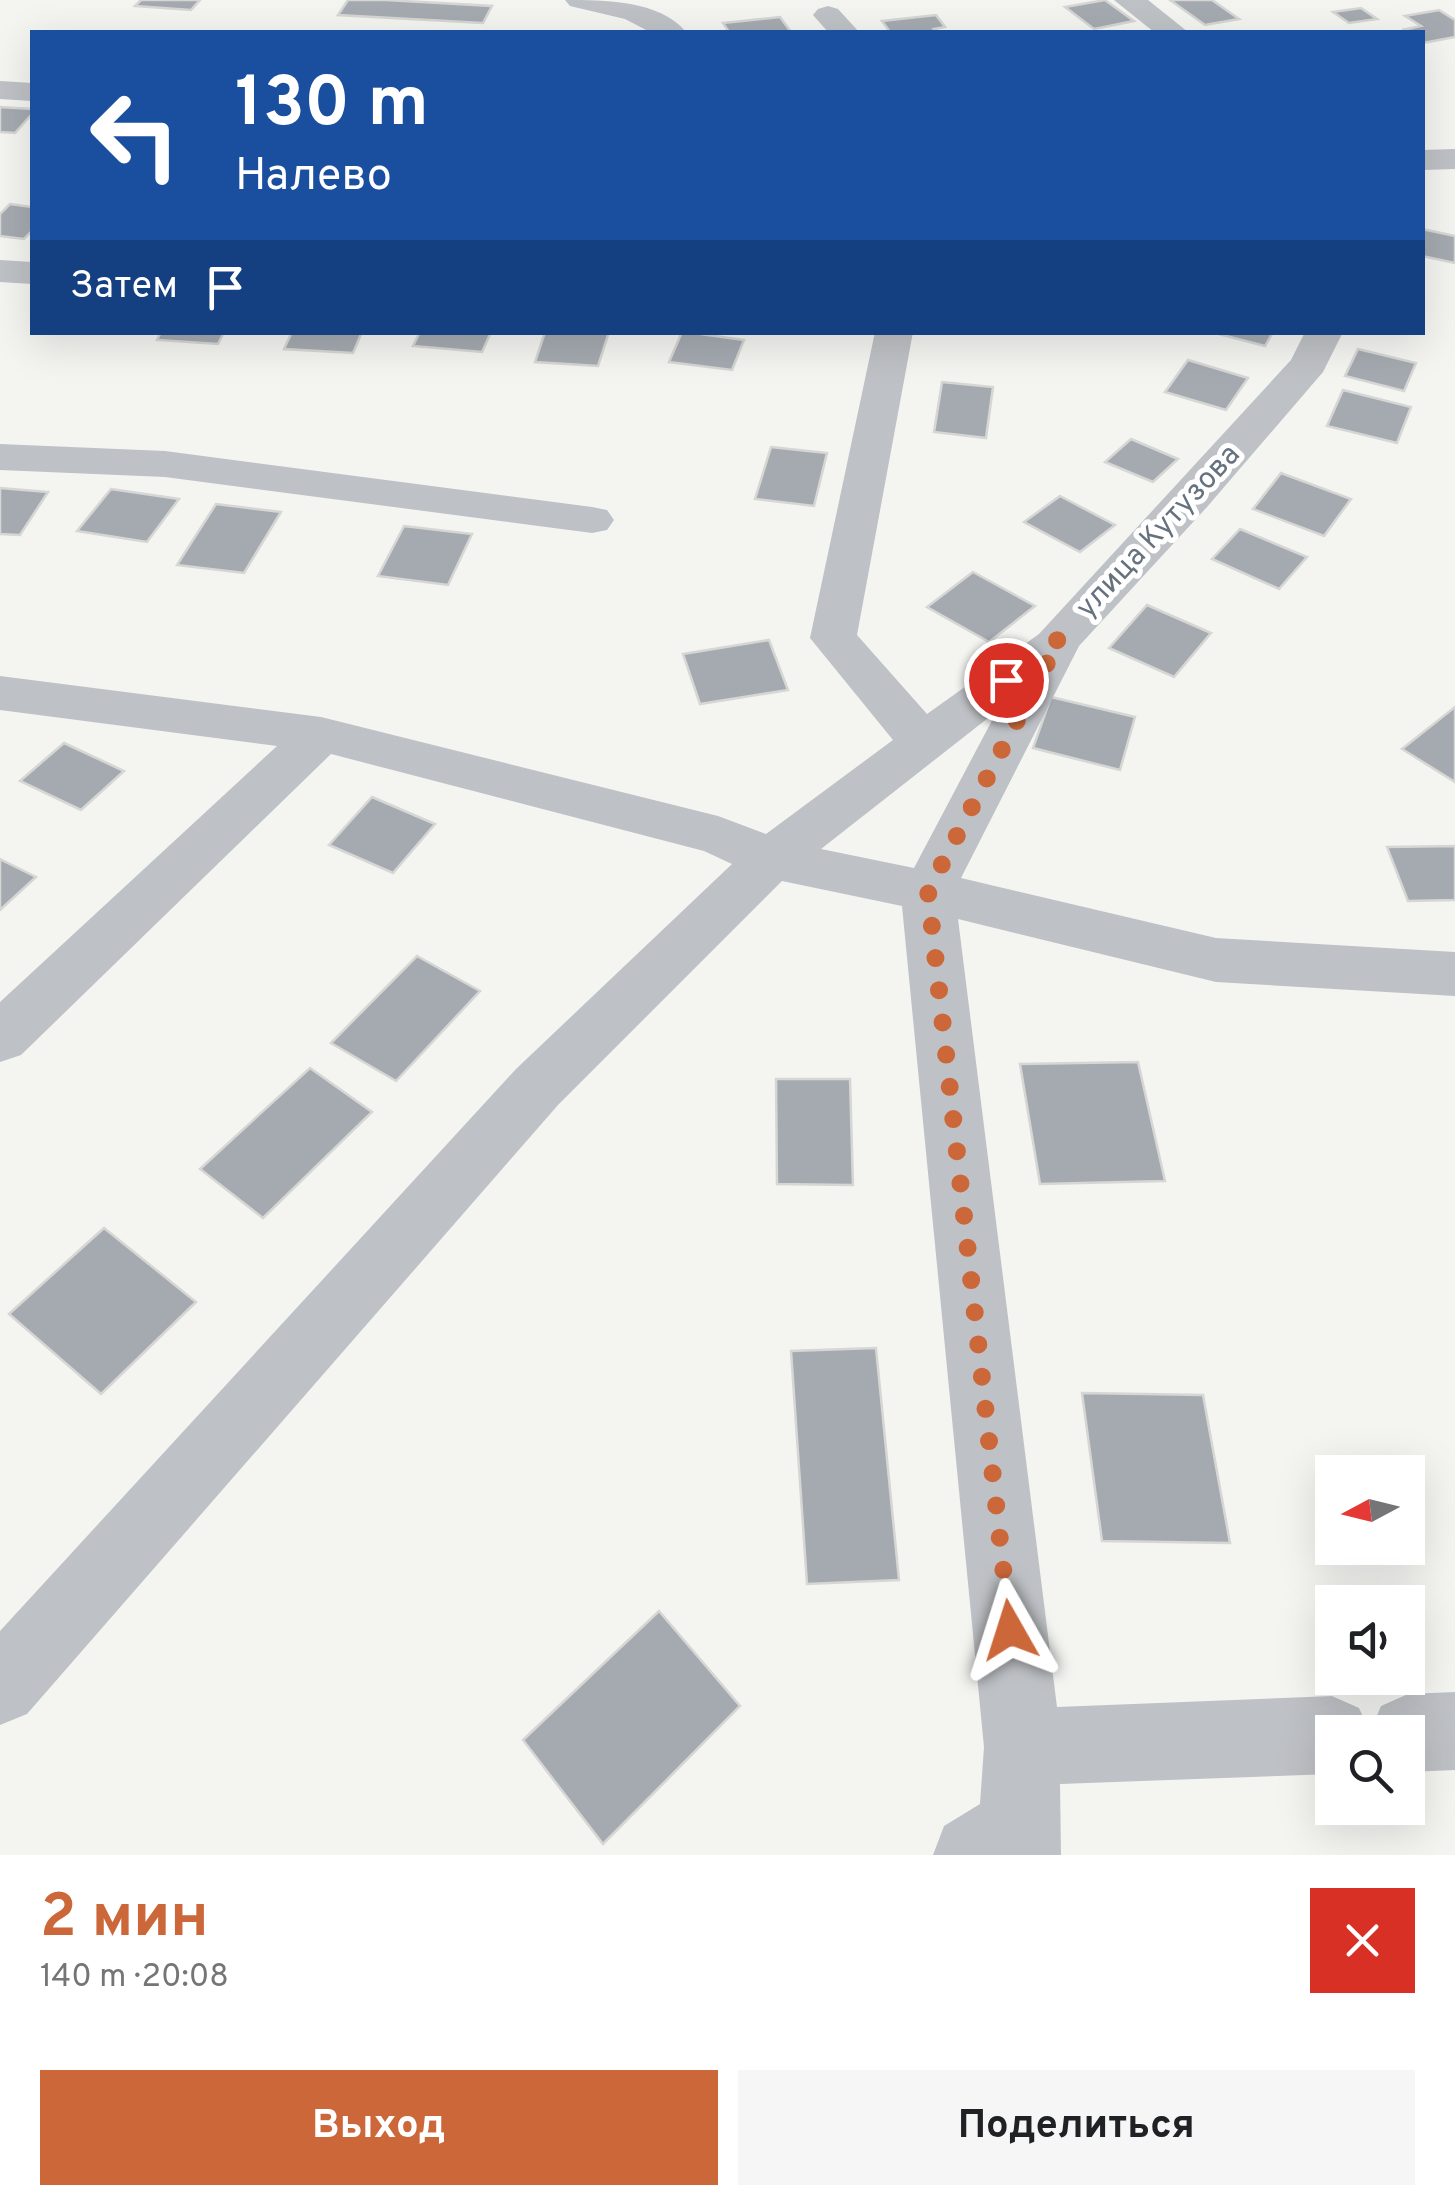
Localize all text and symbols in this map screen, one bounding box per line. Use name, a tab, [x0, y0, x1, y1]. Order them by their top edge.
text: 130 m	[235, 62, 429, 151]
icon: left	[70, 70, 200, 200]
text: Налево	[235, 149, 392, 206]
icon: arrive	[198, 260, 253, 315]
text: Затем	[70, 263, 178, 312]
street label: улица Кутузова	[1069, 437, 1249, 627]
pin	[964, 638, 1049, 723]
icon: arrive	[979, 653, 1034, 708]
north arrow	[1315, 1455, 1425, 1565]
map controls	[1315, 1455, 1425, 1825]
position arrow	[958, 1578, 1062, 1682]
button: sound	[1315, 1585, 1425, 1695]
button: search	[1315, 1715, 1425, 1825]
text: 2 мин	[40, 1882, 209, 1958]
button: close	[1310, 1888, 1415, 1993]
text: 140 m · 20:08	[40, 1958, 229, 1998]
button: Выход	[40, 2070, 718, 2185]
button: Поделиться	[738, 2070, 1415, 2185]

